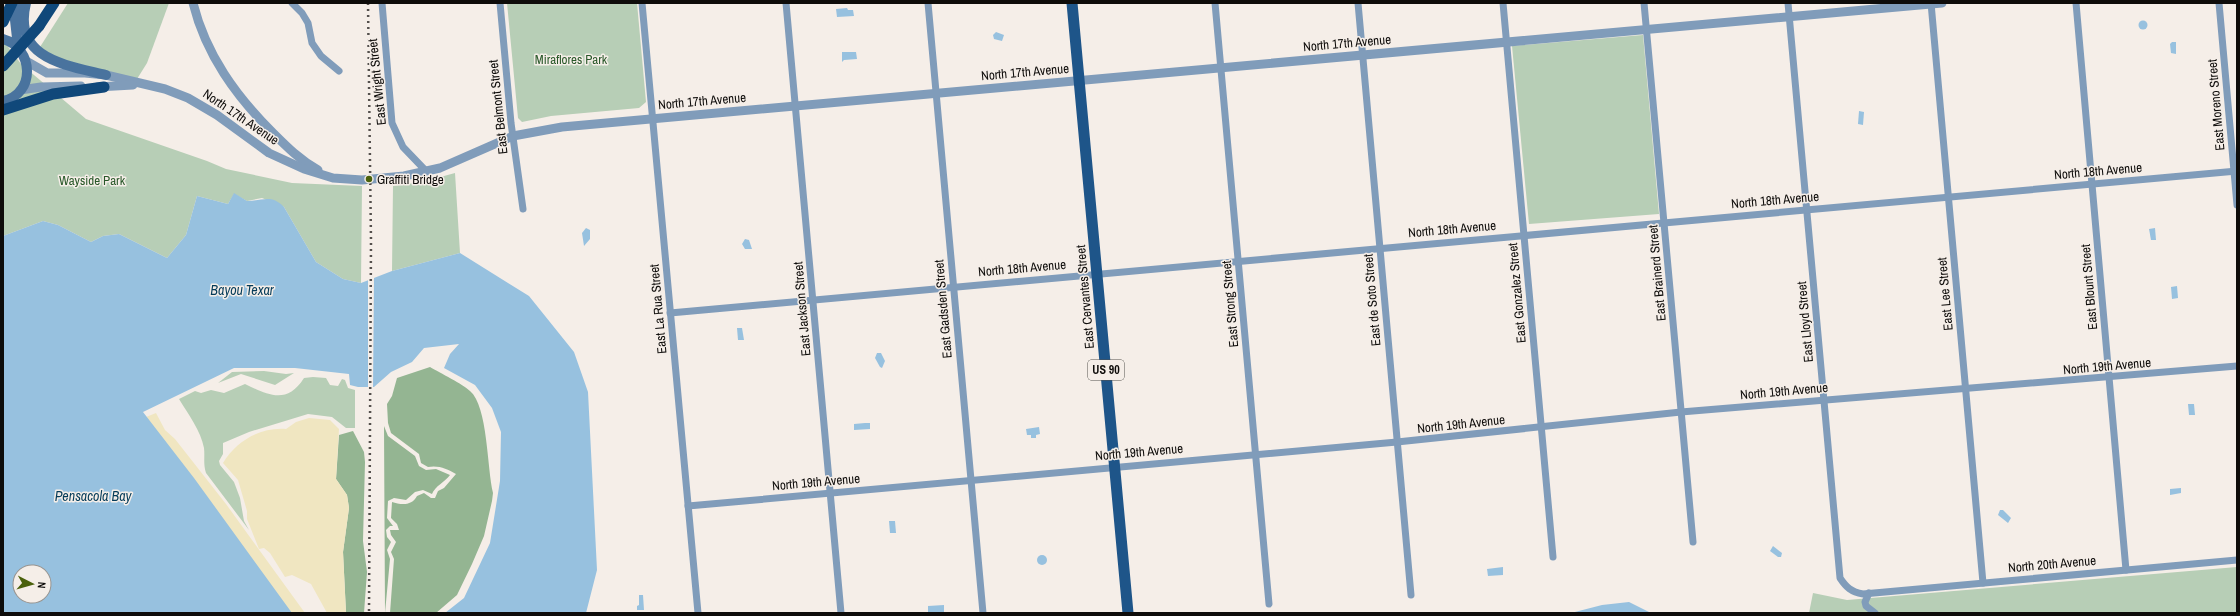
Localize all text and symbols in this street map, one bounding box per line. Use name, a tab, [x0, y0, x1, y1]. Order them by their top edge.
street label: North 17th Avenue	[1302, 31, 1392, 55]
street label: East Wright Street	[364, 38, 390, 126]
park label: Miraflores Park	[535, 51, 608, 68]
street label: East Moreno Street	[2204, 58, 2228, 151]
street label: East Belmont Street	[485, 59, 511, 155]
street label: North 17th Avenue	[980, 60, 1070, 84]
street label: North 17th Avenue	[200, 85, 282, 149]
street label: North 17th Avenue	[657, 89, 747, 113]
street label: North 18th Avenue	[2053, 159, 2143, 183]
place label: Graffiti Bridge	[377, 171, 444, 188]
park label: Wayside Park	[59, 172, 126, 189]
marker: Graffiti Bridge	[364, 174, 374, 184]
street label: North 18th Avenue	[1730, 188, 1820, 212]
street label: North 18th Avenue	[1407, 217, 1497, 241]
street label: East Brainerd Street	[1644, 224, 1670, 322]
street label: East Gonzalez Street	[1504, 242, 1530, 344]
street label: East Blount Street	[2077, 243, 2101, 331]
street label: East Cervantes Street	[1072, 244, 1098, 350]
street label: East de Soto Street	[1360, 253, 1384, 347]
street label: North 18th Avenue	[977, 256, 1067, 280]
street label: East Lee Street	[1933, 257, 1957, 331]
street label: East Gadsden Street	[930, 259, 956, 359]
street label: East Strong Street	[1218, 260, 1242, 348]
street label: East Jackson Street	[789, 261, 815, 357]
street label: East La Rua Street	[646, 263, 670, 355]
water label: Bayou Texar	[210, 281, 275, 299]
street label: East Lloyd Street	[1793, 281, 1817, 363]
street label: North 19th Avenue	[2062, 354, 2152, 378]
road number: US 90	[1088, 360, 1124, 380]
street label: North 19th Avenue	[1739, 379, 1829, 403]
street label: North 19th Avenue	[1416, 411, 1506, 437]
street label: North 19th Avenue	[1094, 440, 1184, 464]
street label: North 19th Avenue	[771, 470, 861, 494]
water label: Pensacola Bay	[55, 487, 133, 505]
street label: North 20th Avenue	[2007, 552, 2097, 576]
north arrow	[12, 564, 52, 604]
text: N	[35, 581, 49, 589]

